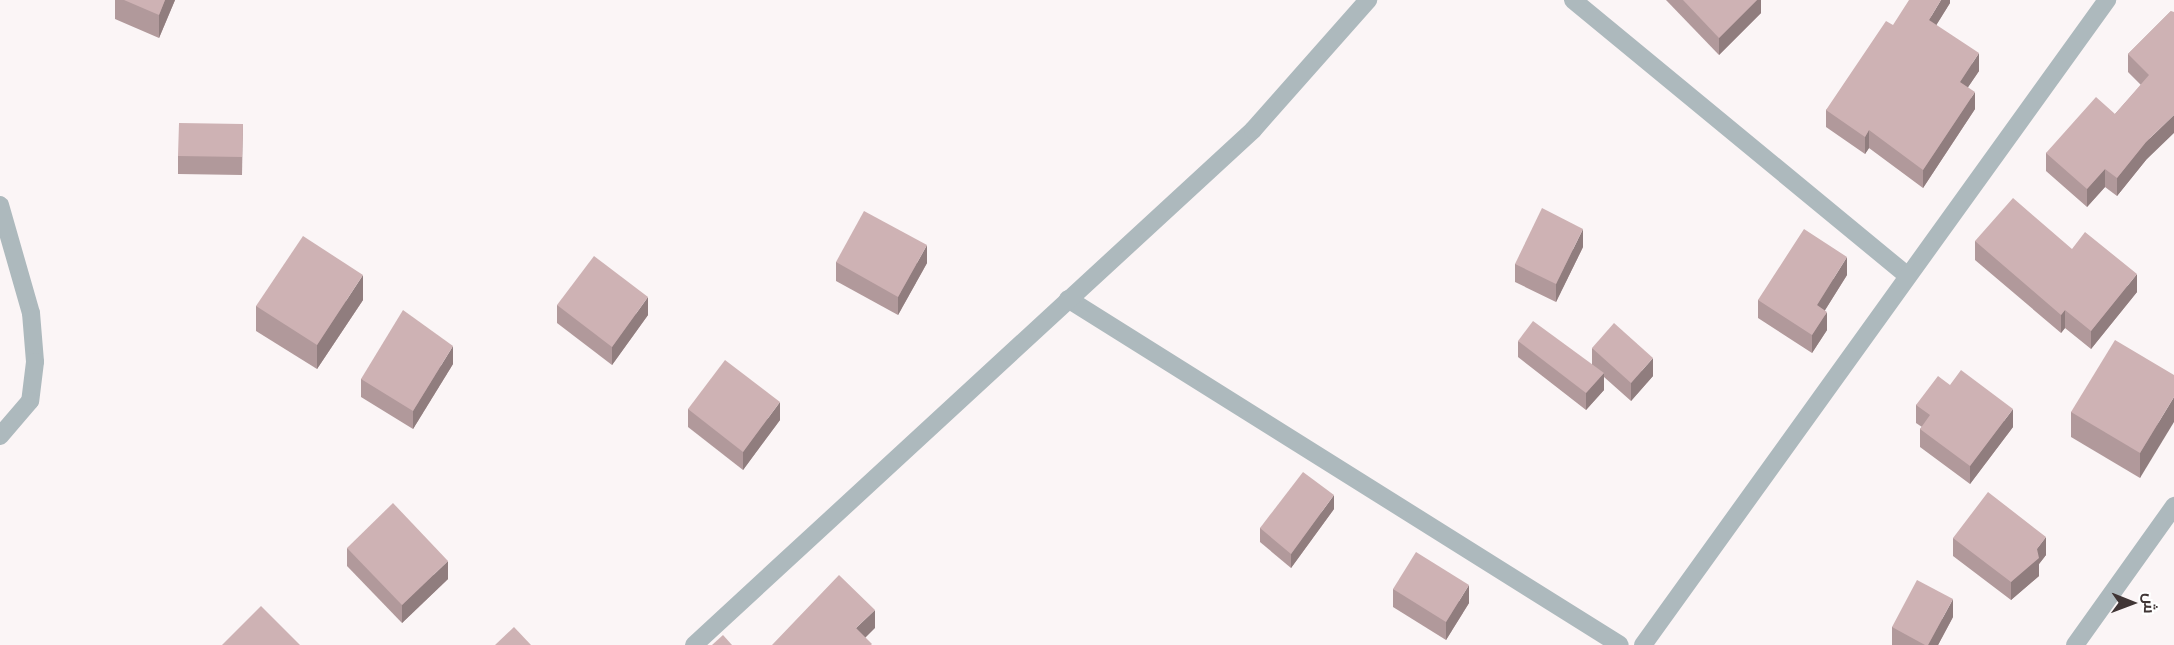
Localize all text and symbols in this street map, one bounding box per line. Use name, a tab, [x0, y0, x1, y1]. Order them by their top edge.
north arrow	[2102, 573, 2162, 633]
text: ش	[2141, 593, 2160, 614]

